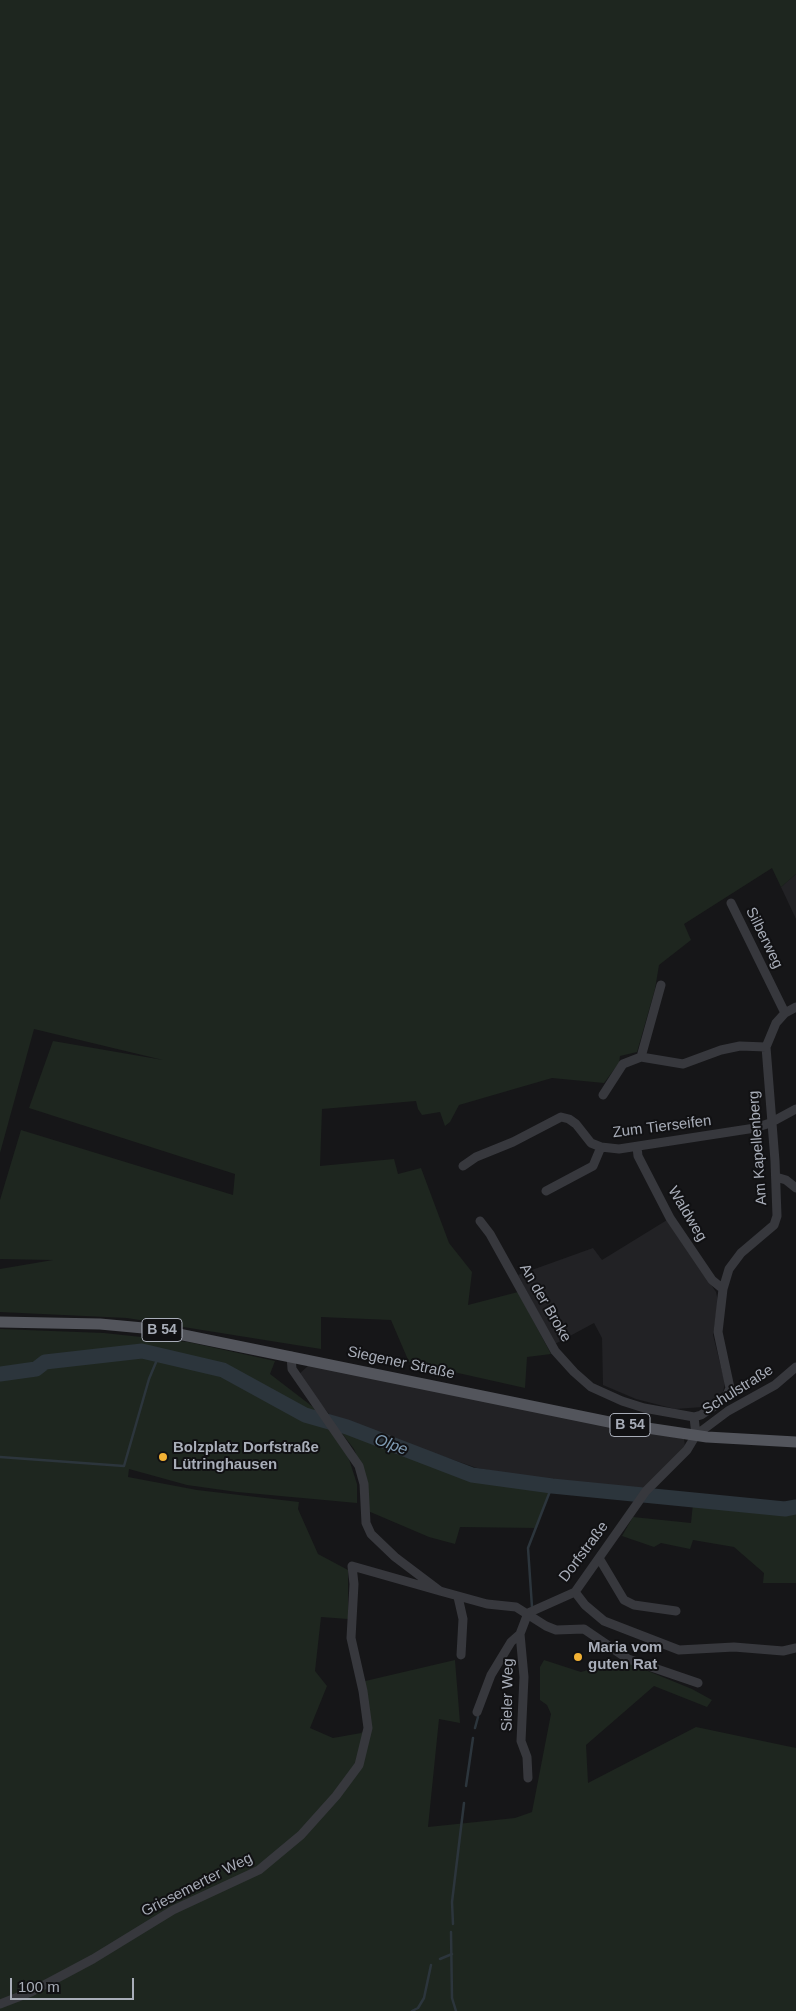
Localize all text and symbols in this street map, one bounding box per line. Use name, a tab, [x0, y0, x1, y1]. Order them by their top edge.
street label: Silberweg	[741, 904, 787, 972]
street label: Am Kapellenberg	[745, 1090, 771, 1206]
street label: Zum Tierseifen	[612, 1112, 712, 1142]
street label: Waldweg	[664, 1183, 710, 1245]
street label: An der Broke	[515, 1261, 575, 1345]
road number: B 54	[142, 1318, 182, 1342]
street label: Siegener Straße	[346, 1343, 456, 1383]
street label: Schulstraße	[699, 1361, 777, 1419]
road number: B 54	[610, 1414, 650, 1436]
water label: Olpe	[372, 1430, 410, 1460]
place label: Bolzplatz Dorfstraße Lütringhausen	[173, 1439, 319, 1474]
marker: Bolzplatz Dorfstraße Lütringhausen	[157, 1451, 169, 1463]
street label: Dorfstraße	[555, 1518, 613, 1586]
place label: Maria vom guten Rat	[588, 1639, 662, 1674]
marker: Maria vom guten Rat	[572, 1651, 584, 1663]
street label: Sieler Weg	[498, 1658, 518, 1732]
street label: Griesemerter Weg	[138, 1849, 256, 1921]
scale bar	[12, 1968, 136, 2000]
text: 100 m	[18, 1978, 60, 1995]

